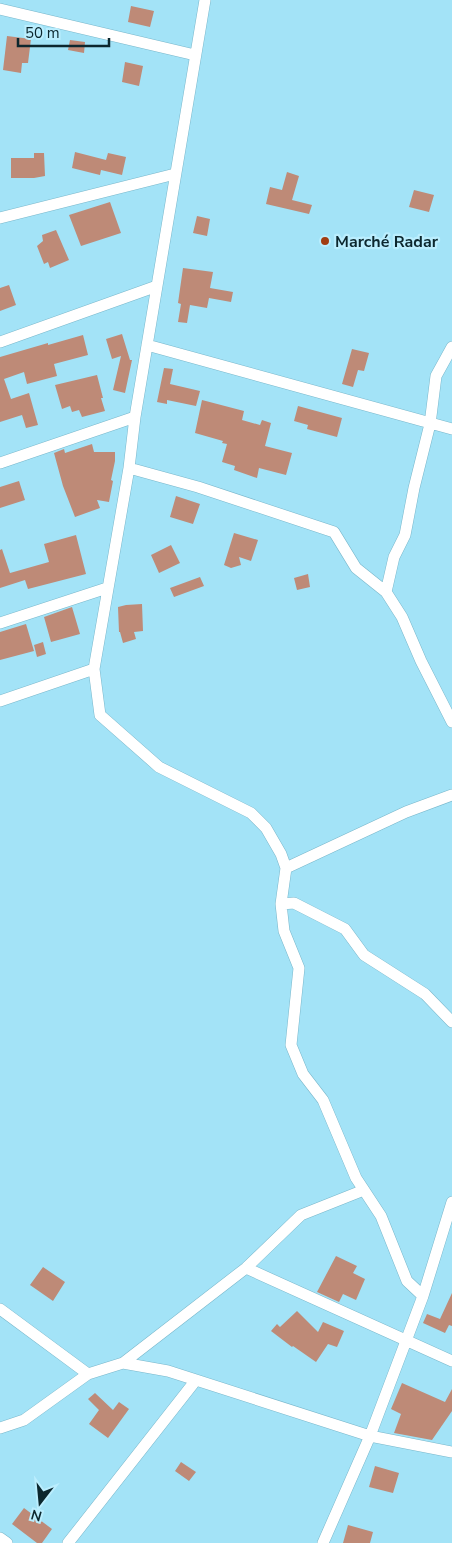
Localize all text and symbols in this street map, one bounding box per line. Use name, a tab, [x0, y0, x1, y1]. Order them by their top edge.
scale bar	[18, 15, 109, 47]
text: 50 m	[25, 23, 60, 43]
place label: Marché Radar	[335, 231, 439, 253]
marker: Marché Radar	[319, 235, 331, 247]
north arrow	[15, 1478, 65, 1528]
text: N	[29, 1504, 44, 1526]

